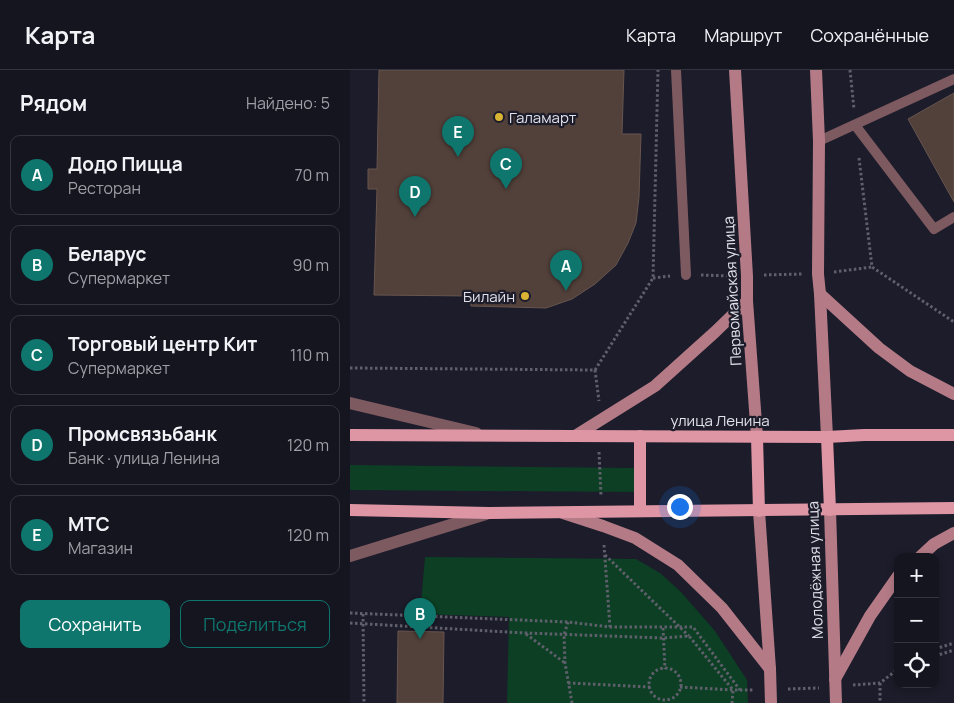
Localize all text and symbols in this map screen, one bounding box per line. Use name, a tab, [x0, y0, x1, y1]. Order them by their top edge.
text: Карта	[25, 18, 95, 51]
text: Карта	[626, 23, 676, 47]
text: Маршрут	[704, 23, 782, 47]
text: Сохранённые	[810, 23, 929, 47]
text: Рядом	[20, 89, 87, 117]
text: Найдено: 5	[246, 92, 330, 114]
place label: Галамарт	[509, 107, 577, 128]
marker: Галамарт	[493, 111, 505, 123]
pin: E	[442, 116, 474, 157]
pin: C	[490, 148, 522, 189]
text: Додо Пицца	[68, 151, 183, 177]
text: A	[32, 164, 42, 186]
text: 70 m	[294, 164, 329, 186]
pin: D	[399, 176, 431, 217]
text: Ресторан	[68, 177, 141, 199]
street label: Первомайская улица	[718, 216, 746, 366]
text: Беларус	[68, 241, 147, 267]
pin: A	[550, 250, 582, 291]
text: B	[32, 254, 42, 276]
text: 90 m	[293, 254, 329, 276]
text: Супермаркет	[68, 267, 170, 289]
place label: Билайн	[463, 286, 515, 307]
marker: Билайн	[519, 290, 531, 302]
text: Торговый центр Кит	[68, 331, 257, 357]
text: C	[31, 344, 43, 366]
text: 110 m	[290, 344, 329, 366]
text: Супермаркет	[68, 357, 170, 379]
street label: улица Ленина	[670, 410, 770, 431]
text: Промсвязьбанк	[68, 421, 217, 447]
text: D	[31, 434, 43, 456]
text: 120 m	[287, 434, 329, 456]
text: Банк · улица Ленина	[68, 447, 220, 469]
your location	[667, 494, 693, 520]
street label: Молодёжная улица	[802, 501, 828, 639]
text: МТС	[68, 511, 110, 537]
text: E	[32, 524, 42, 546]
text: 120 m	[287, 524, 329, 546]
text: Магазин	[68, 537, 133, 559]
map controls	[894, 553, 939, 688]
button: +	[894, 553, 939, 598]
pin: B	[404, 598, 436, 639]
button: −	[894, 598, 939, 643]
button: Сохранить	[20, 600, 170, 648]
button: Поделиться	[180, 600, 330, 648]
button: locate	[894, 643, 939, 688]

